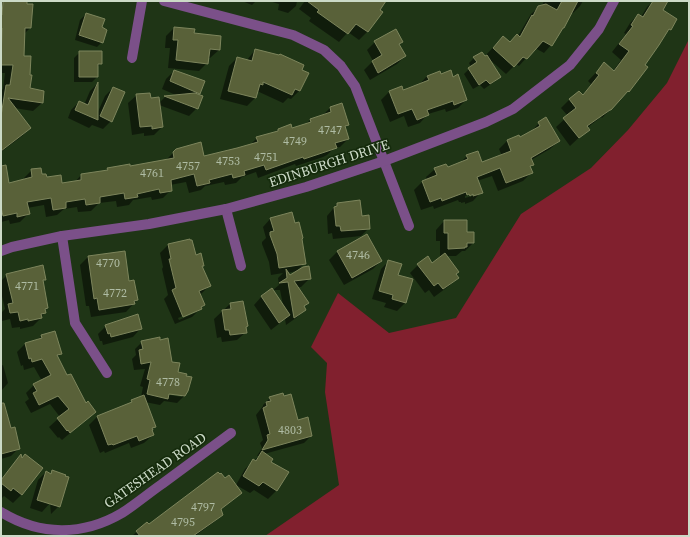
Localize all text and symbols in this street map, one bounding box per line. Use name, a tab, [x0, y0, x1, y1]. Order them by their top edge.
house number: 4747	[318, 122, 342, 138]
house number: 4749	[283, 133, 307, 149]
street label: EDINBURGH DRIVE	[266, 134, 392, 192]
house number: 4751	[254, 149, 278, 165]
house number: 4753	[216, 153, 240, 169]
house number: 4757	[176, 158, 200, 174]
house number: 4761	[140, 165, 164, 181]
house number: 4746	[346, 247, 370, 263]
house number: 4770	[96, 255, 120, 271]
house number: 4771	[15, 278, 39, 294]
house number: 4772	[103, 285, 127, 301]
house number: 4778	[156, 374, 180, 390]
house number: 4803	[278, 422, 302, 438]
street label: GATESHEAD ROAD	[100, 427, 210, 513]
house number: 4797	[191, 499, 215, 515]
house number: 4795	[171, 514, 195, 530]

